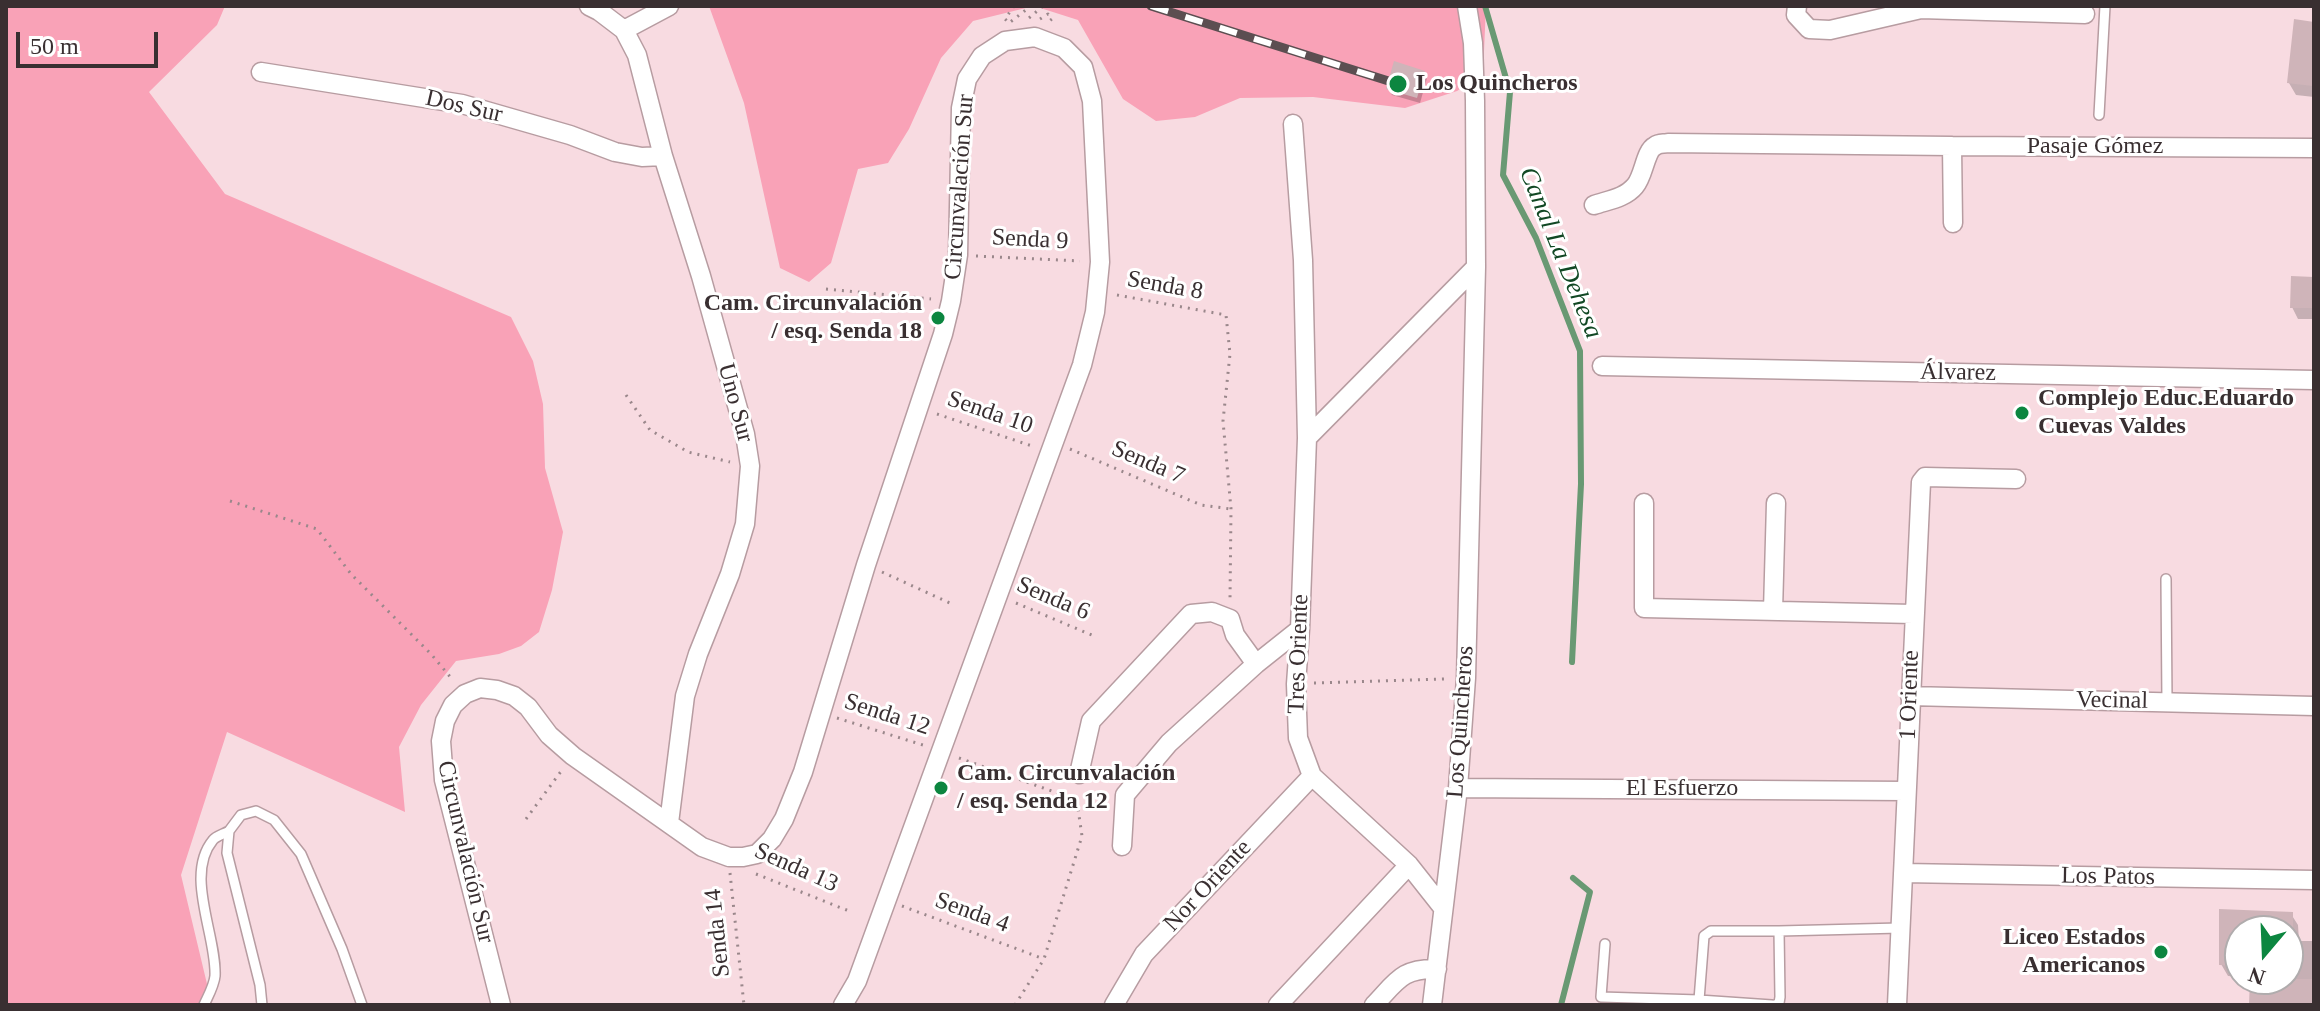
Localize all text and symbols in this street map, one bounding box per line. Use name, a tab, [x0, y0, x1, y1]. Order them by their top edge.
scale bar	[20, 16, 162, 66]
text: 50 m	[30, 33, 79, 59]
place label: Los Quincheros	[1416, 70, 1578, 98]
marker: Los Quincheros	[1387, 73, 1409, 95]
street label: Dos Sur	[423, 84, 505, 130]
street label: Circunvalación Sur	[939, 93, 981, 281]
street label: Pasaje Gómez	[2027, 133, 2163, 161]
water label: Canal La Dehesa	[1511, 163, 1609, 343]
street label: Senda 9	[991, 224, 1069, 256]
street label: Senda 8	[1125, 265, 1205, 307]
place label: Cam. Circunvalación / esq. Senda 18	[704, 290, 922, 346]
marker: Cam. Circunvalación / esq. Senda 18	[929, 309, 947, 327]
street label: Álvarez	[1920, 358, 1996, 388]
street label: Uno Sur	[711, 360, 759, 446]
street label: Senda 10	[943, 385, 1037, 441]
place label: Complejo Educ.Eduardo Cuevas Valdes	[2038, 385, 2294, 441]
marker: Complejo Educ.Eduardo Cuevas Valdes	[2013, 404, 2031, 422]
street label: Senda 7	[1107, 435, 1189, 491]
street label: Senda 6	[1012, 571, 1094, 627]
street label: Tres Oriente	[1283, 594, 1315, 714]
street label: Los Quincheros	[1441, 645, 1481, 799]
street label: 1 Oriente	[1894, 650, 1926, 740]
street label: Vecinal	[2076, 686, 2148, 716]
street label: Senda 12	[840, 688, 934, 742]
street label: Circunvalación Sur	[430, 758, 500, 946]
place label: Cam. Circunvalación / esq. Senda 12	[957, 760, 1175, 816]
street label: El Esfuerzo	[1626, 775, 1738, 803]
marker: Cam. Circunvalación / esq. Senda 12	[932, 779, 950, 797]
street label: Nor Oriente	[1158, 834, 1258, 938]
street label: Senda 13	[750, 837, 842, 899]
street label: Los Patos	[2061, 862, 2155, 892]
street label: Senda 4	[931, 886, 1013, 940]
street label: Senda 14	[699, 887, 737, 979]
north arrow	[2224, 915, 2304, 995]
place label: Liceo Estados Americanos	[2003, 924, 2145, 980]
marker: Liceo Estados Americanos	[2152, 943, 2170, 961]
text: N	[2245, 962, 2268, 991]

